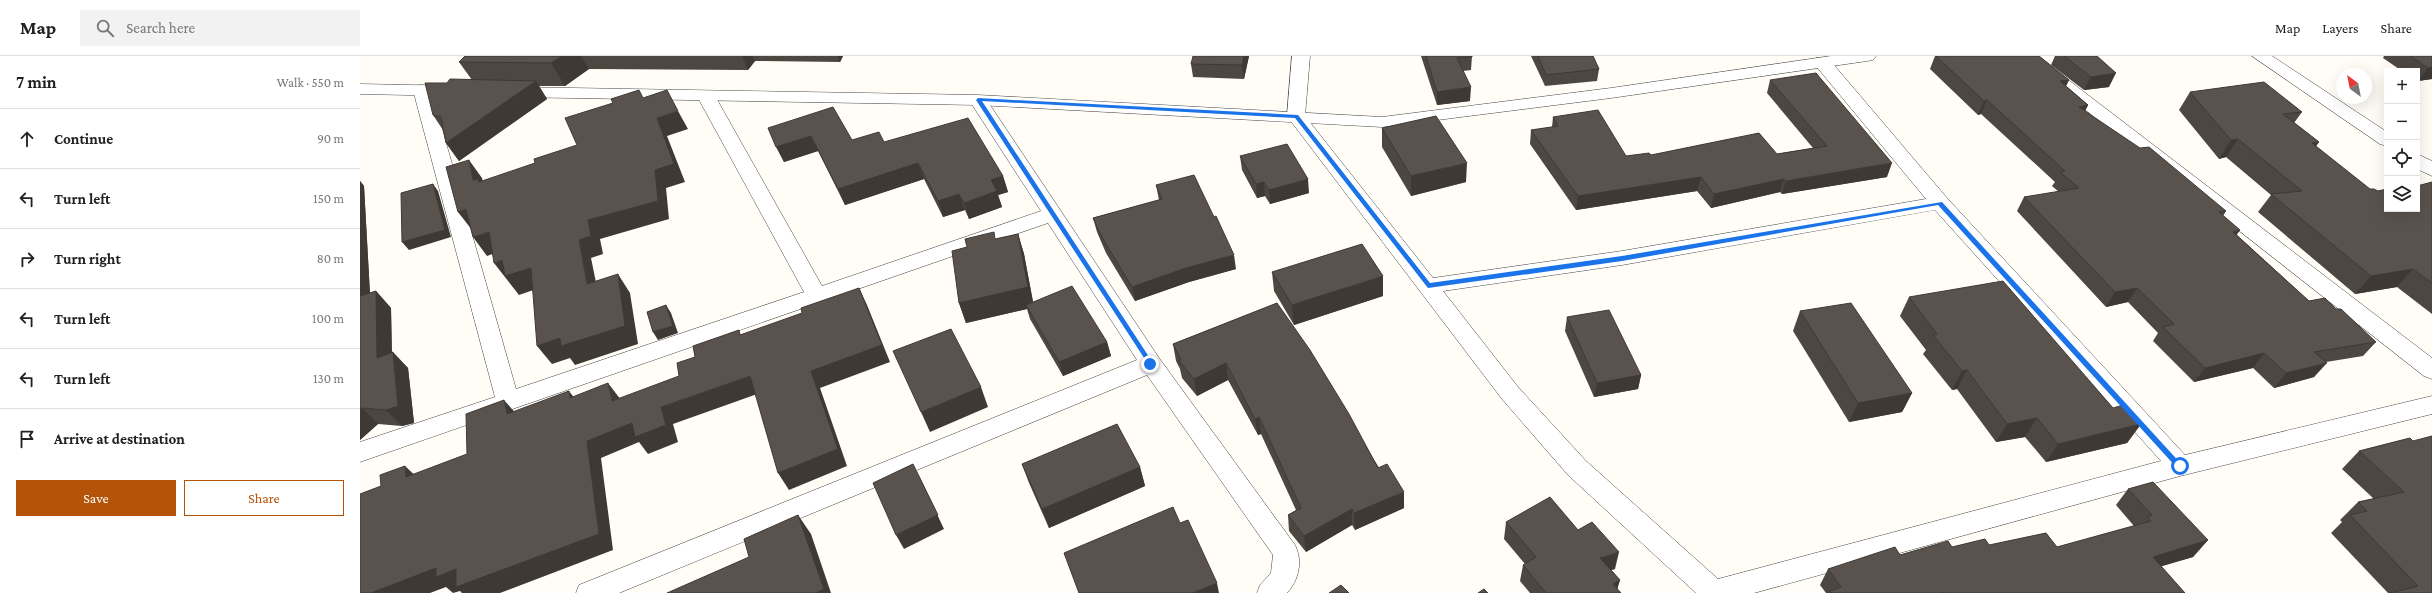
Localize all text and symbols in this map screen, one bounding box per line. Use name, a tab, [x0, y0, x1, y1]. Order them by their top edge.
search box	[80, 10, 360, 46]
text: Map	[20, 17, 56, 38]
icon: search	[94, 17, 116, 39]
text: Search here	[126, 20, 195, 36]
text: Map	[2275, 20, 2300, 36]
text: Layers	[2322, 20, 2359, 36]
text: Share	[2381, 20, 2412, 36]
north arrow	[2336, 68, 2372, 104]
map controls	[2384, 68, 2420, 212]
button: +	[2384, 68, 2420, 104]
text: 7 min	[16, 73, 57, 92]
text: Walk · 550 m	[277, 75, 344, 90]
button: −	[2384, 104, 2420, 140]
icon: ahead	[16, 128, 38, 150]
text: Continue	[54, 131, 113, 147]
text: 90 m	[317, 131, 344, 146]
button: locate	[2384, 140, 2420, 176]
button: layers	[2384, 176, 2420, 212]
icon: left	[16, 188, 38, 210]
text: Turn left	[54, 191, 110, 207]
text: 150 m	[313, 191, 344, 206]
icon: right	[16, 248, 38, 270]
text: Turn right	[54, 251, 121, 267]
text: 80 m	[317, 251, 344, 266]
icon: left	[16, 308, 38, 330]
text: Turn left	[54, 311, 110, 327]
text: 100 m	[312, 311, 344, 326]
route end	[1141, 355, 1159, 373]
icon: left	[16, 368, 38, 390]
text: Turn left	[54, 371, 110, 387]
text: 130 m	[313, 371, 344, 386]
icon: arrive	[16, 428, 38, 450]
text: Arrive at destination	[54, 431, 185, 447]
route start	[2171, 457, 2189, 475]
button: Save	[16, 480, 176, 516]
button: Share	[184, 480, 344, 516]

